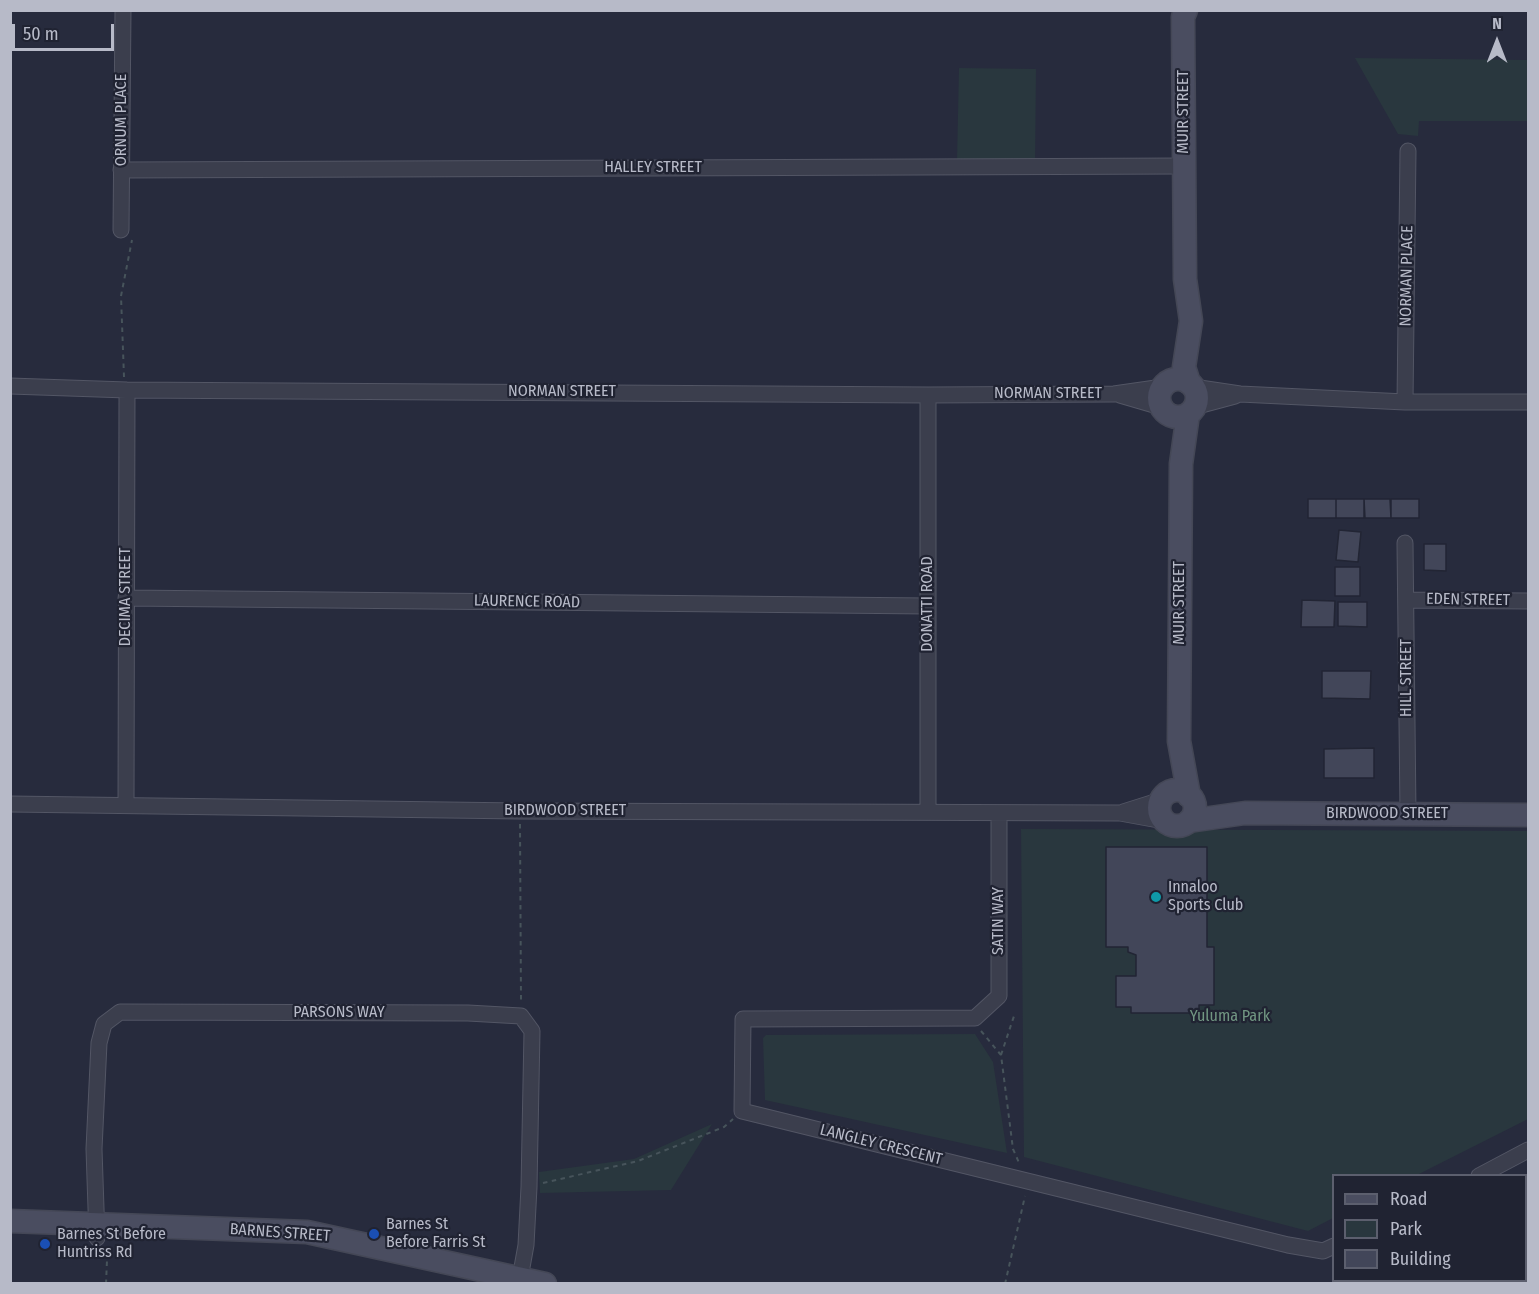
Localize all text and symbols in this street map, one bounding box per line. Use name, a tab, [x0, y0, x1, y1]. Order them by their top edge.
scale bar	[15, 12, 117, 50]
north arrow	[1467, 12, 1527, 72]
text: N	[1492, 14, 1502, 33]
text: 50 m	[23, 23, 59, 45]
street label: MUIR STREET	[1174, 70, 1194, 154]
street label: ORNUM PLACE	[112, 74, 132, 166]
street label: HALLEY STREET	[604, 158, 702, 178]
street label: NORMAN PLACE	[1397, 225, 1417, 327]
street label: NORMAN STREET	[508, 382, 616, 402]
street label: NORMAN STREET	[994, 384, 1102, 404]
street label: DECIMA STREET	[116, 548, 136, 646]
street label: DONATTI ROAD	[918, 556, 938, 652]
street label: MUIR STREET	[1170, 561, 1190, 645]
street label: EDEN STREET	[1426, 590, 1510, 610]
street label: LAURENCE ROAD	[474, 591, 580, 613]
street label: HILL STREET	[1397, 639, 1417, 717]
street label: BIRDWOOD STREET	[504, 801, 626, 821]
street label: BIRDWOOD STREET	[1326, 804, 1448, 824]
place label: Innaloo Sports Club	[1168, 878, 1243, 916]
street label: SATIN WAY	[989, 887, 1009, 955]
marker: Innaloo Sports Club	[1149, 890, 1163, 904]
street label: PARSONS WAY	[293, 1003, 385, 1023]
park label: Yuluma Park	[1190, 1007, 1270, 1027]
street label: LANGLEY CRESCENT	[818, 1121, 944, 1169]
legend	[1332, 1174, 1527, 1282]
text: Road	[1390, 1188, 1427, 1210]
place label: Barnes St Before Farris St	[386, 1215, 485, 1253]
text: Park	[1390, 1218, 1422, 1240]
street label: BARNES STREET	[229, 1220, 331, 1246]
place label: Barnes St Before Huntriss Rd	[57, 1225, 166, 1263]
marker: Barnes St Before Farris St	[367, 1227, 381, 1241]
marker: Barnes St Before Huntriss Rd	[38, 1237, 52, 1251]
text: Building	[1390, 1248, 1451, 1270]

